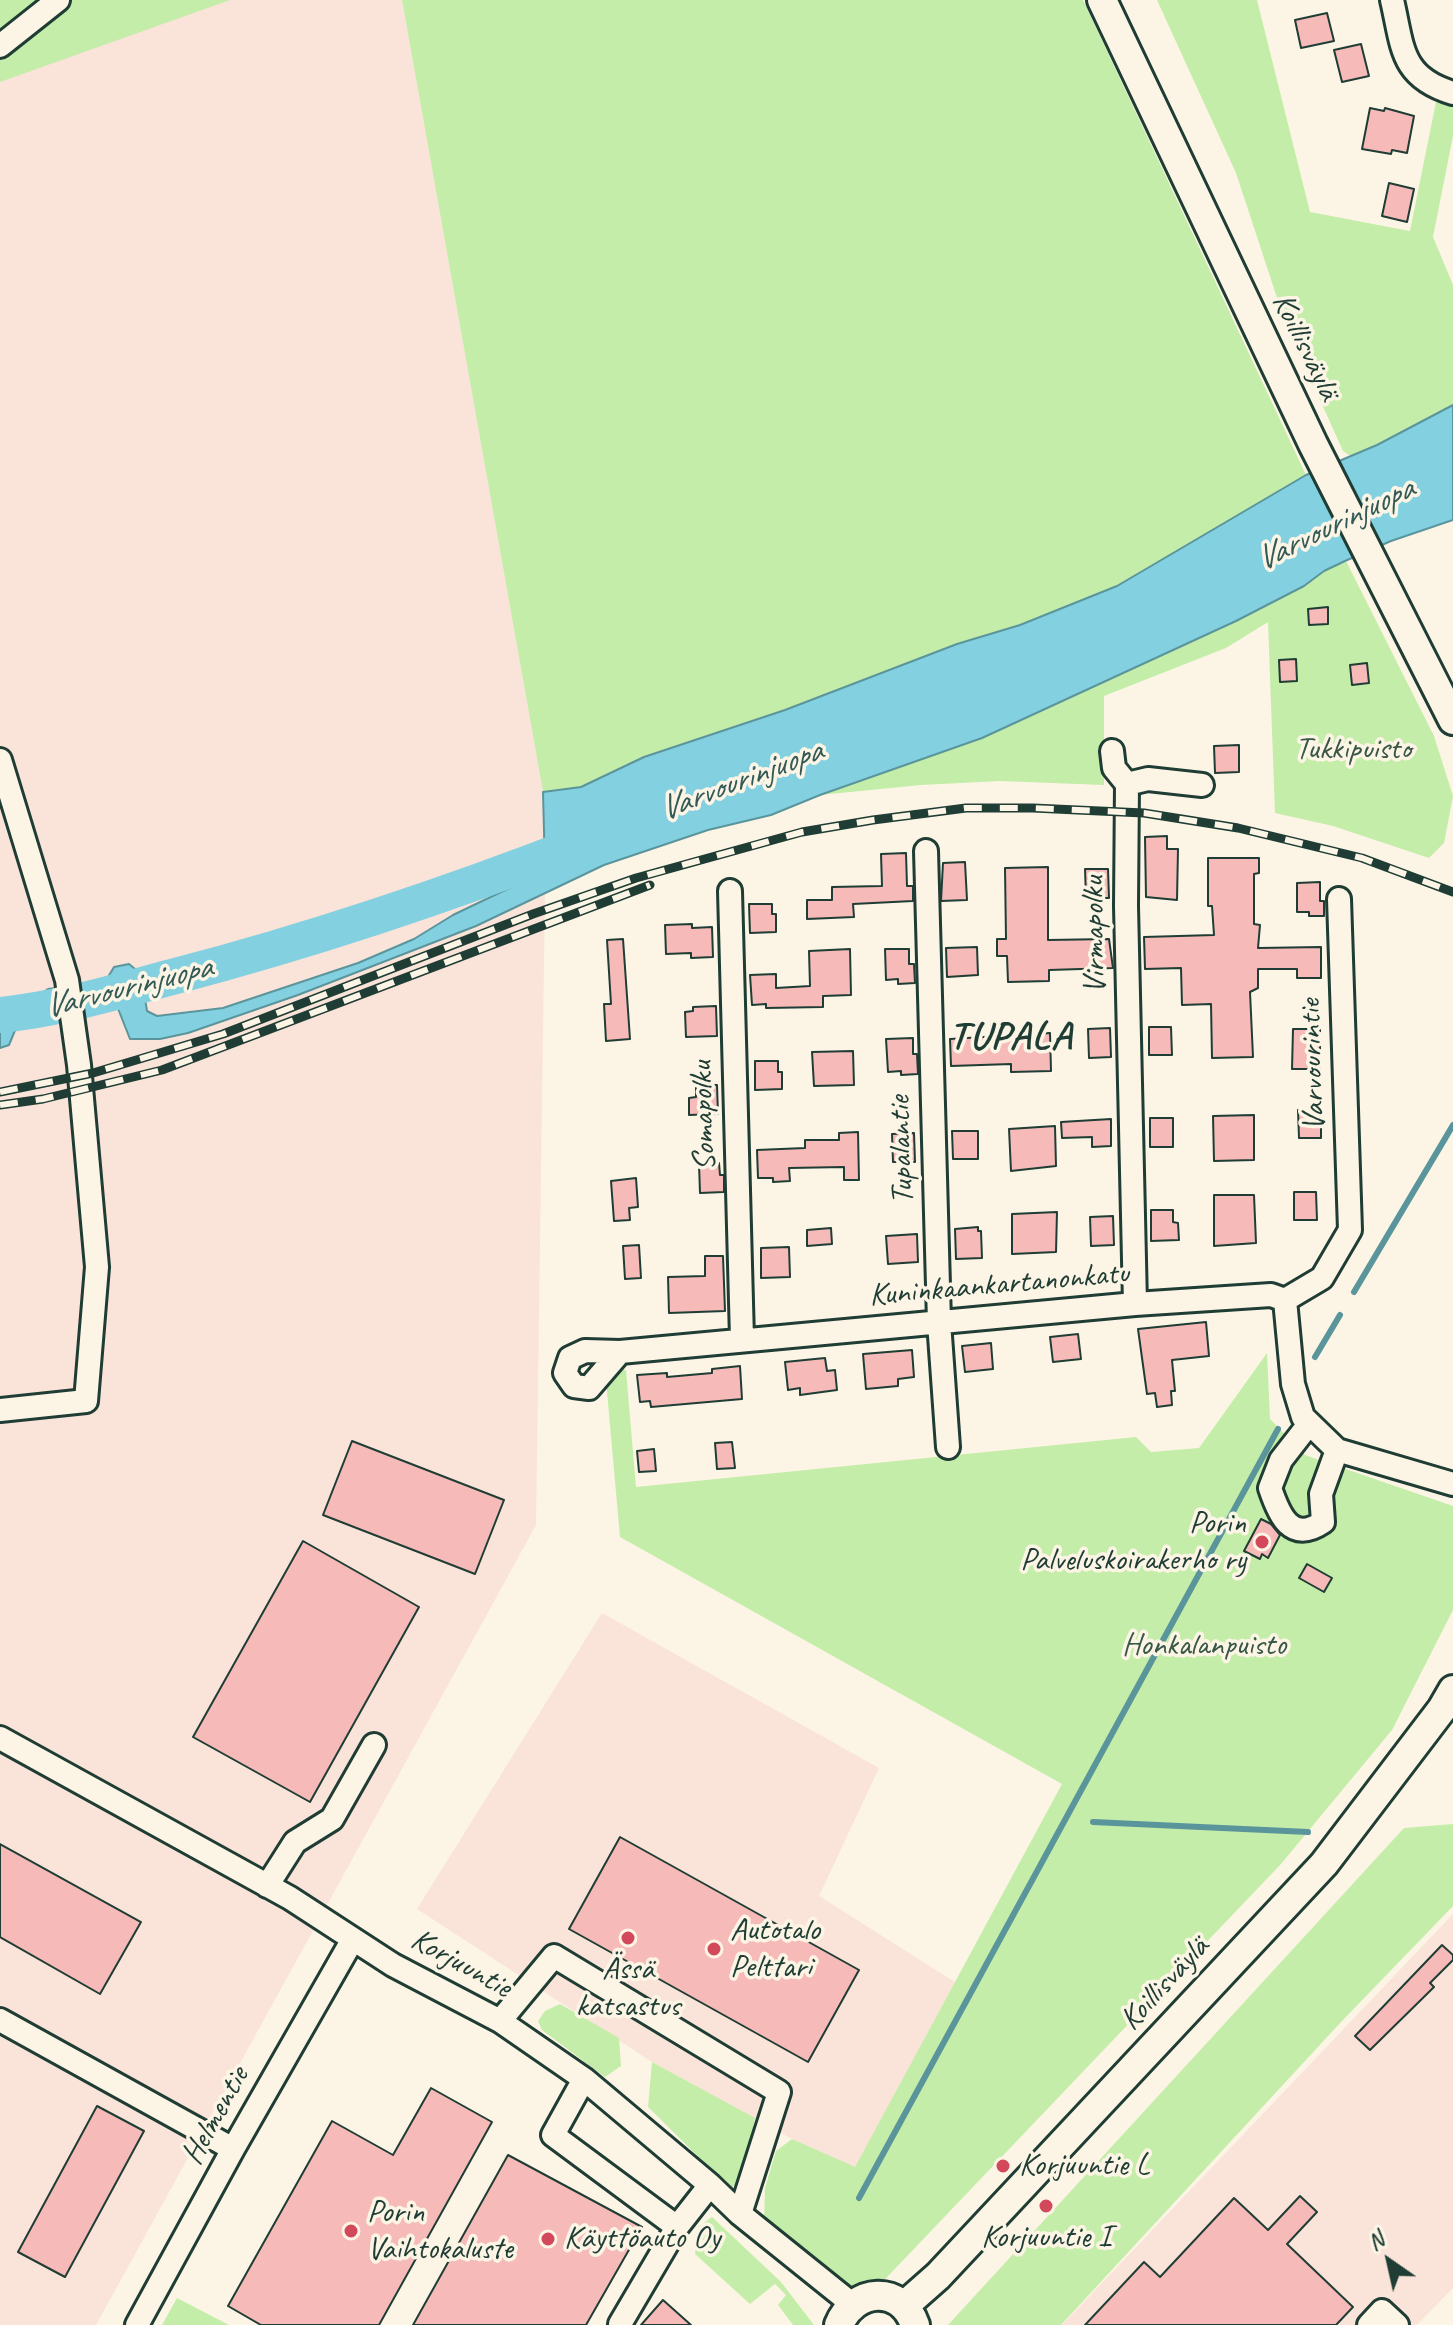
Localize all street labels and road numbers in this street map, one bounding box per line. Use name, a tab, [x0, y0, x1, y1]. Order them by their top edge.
street label: Koillisväylä	[1263, 287, 1347, 407]
street label: Virmapolku	[1075, 876, 1115, 994]
street label: Varvourintie	[1292, 998, 1334, 1132]
street label: Somapolku	[683, 1060, 725, 1172]
street label: Tupalantie	[881, 1095, 923, 1205]
street label: Kuninkaankartanonkatu	[868, 1255, 1130, 1315]
street label: Korjuuntie	[404, 1921, 518, 2007]
street label: Koillisväylä	[1112, 1929, 1218, 2039]
street label: Helmentie	[174, 2061, 258, 2171]

